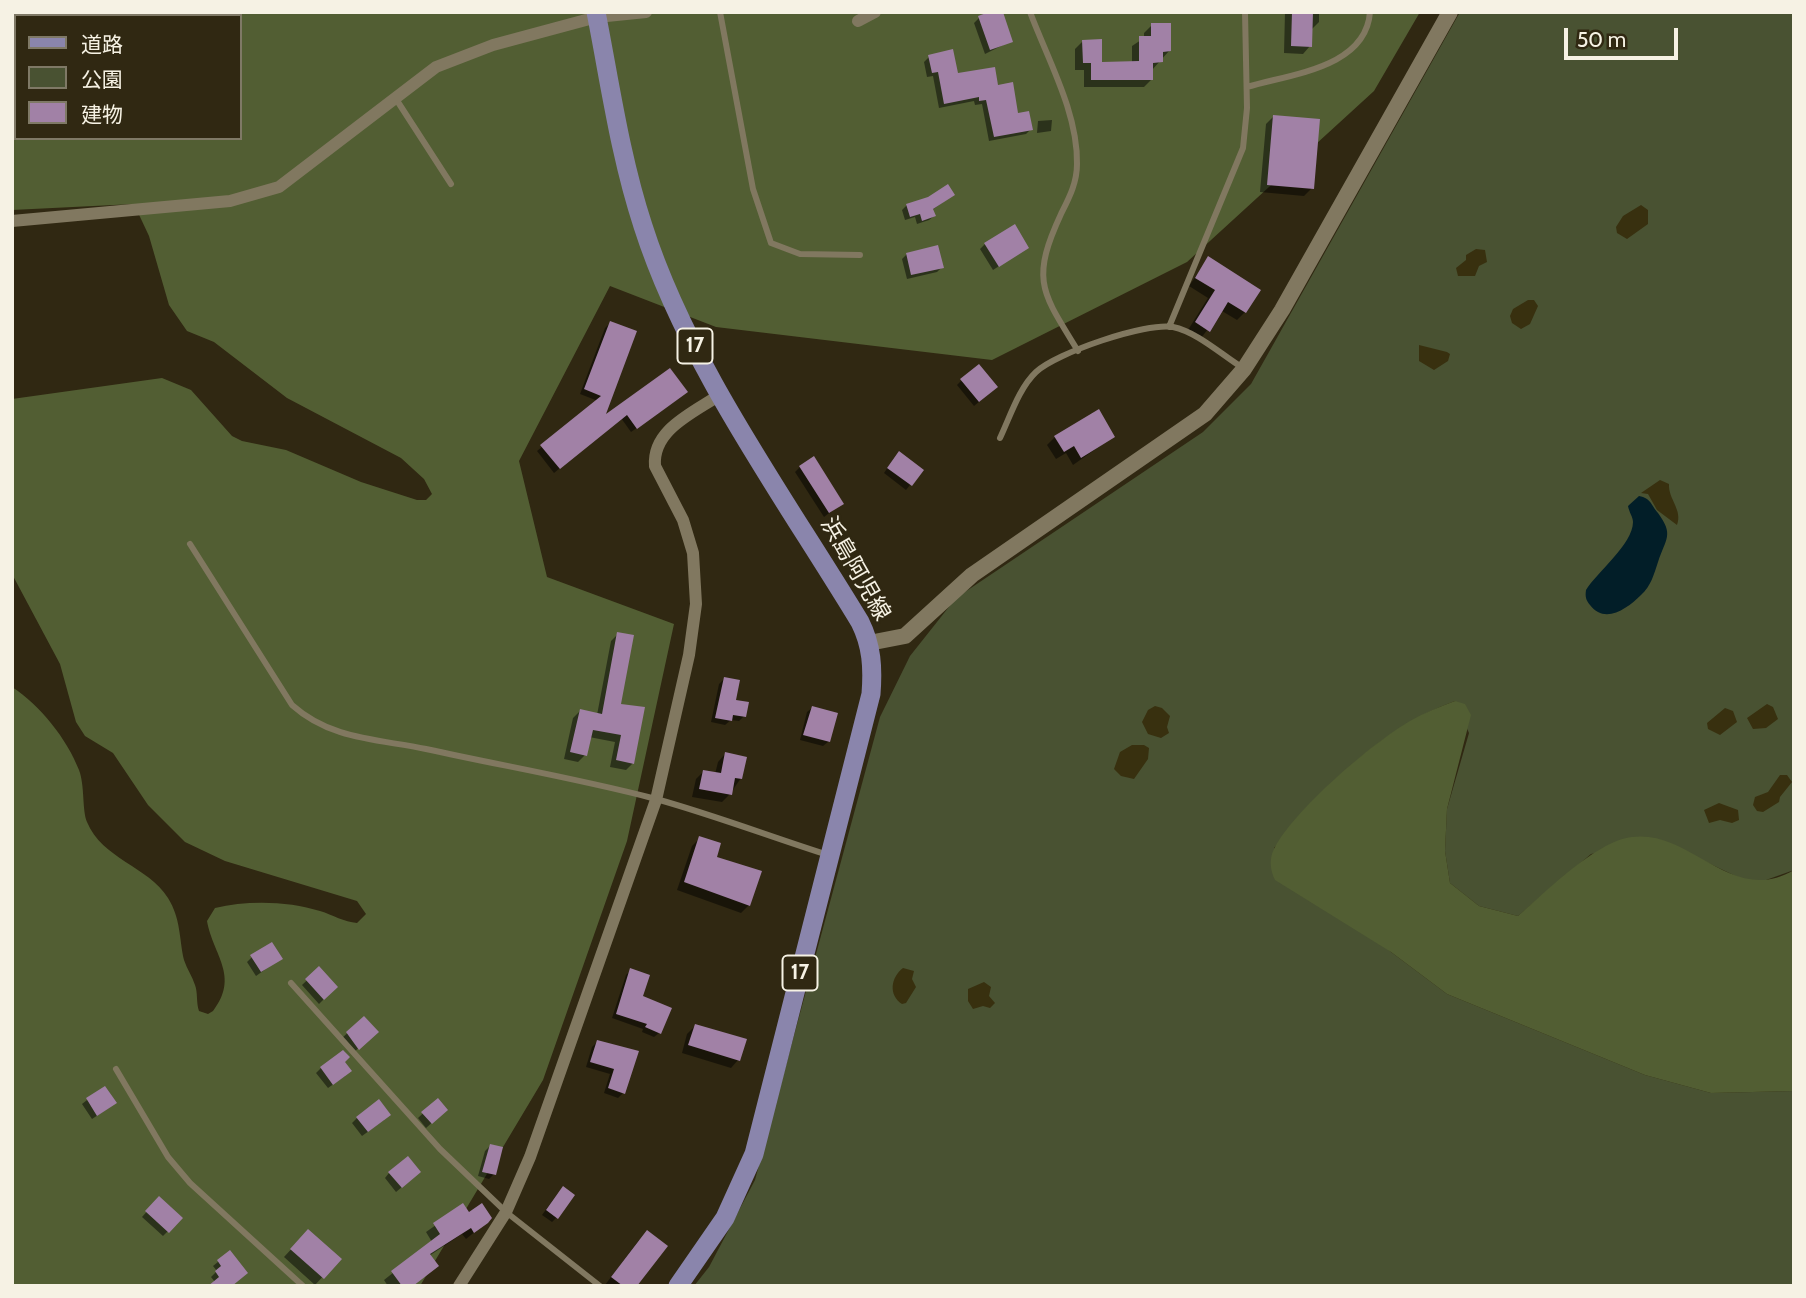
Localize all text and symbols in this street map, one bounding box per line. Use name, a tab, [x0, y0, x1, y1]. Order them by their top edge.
legend	[14, 14, 242, 140]
scale bar	[1568, 14, 1682, 58]
text: 50 m	[1577, 27, 1626, 52]
text: 道路	[81, 32, 123, 57]
text: 公園	[81, 67, 123, 92]
text: 建物	[81, 102, 123, 127]
road number: 17	[678, 328, 712, 364]
street label: 浜島阿児線	[814, 512, 896, 626]
road number: 17	[782, 956, 818, 990]

